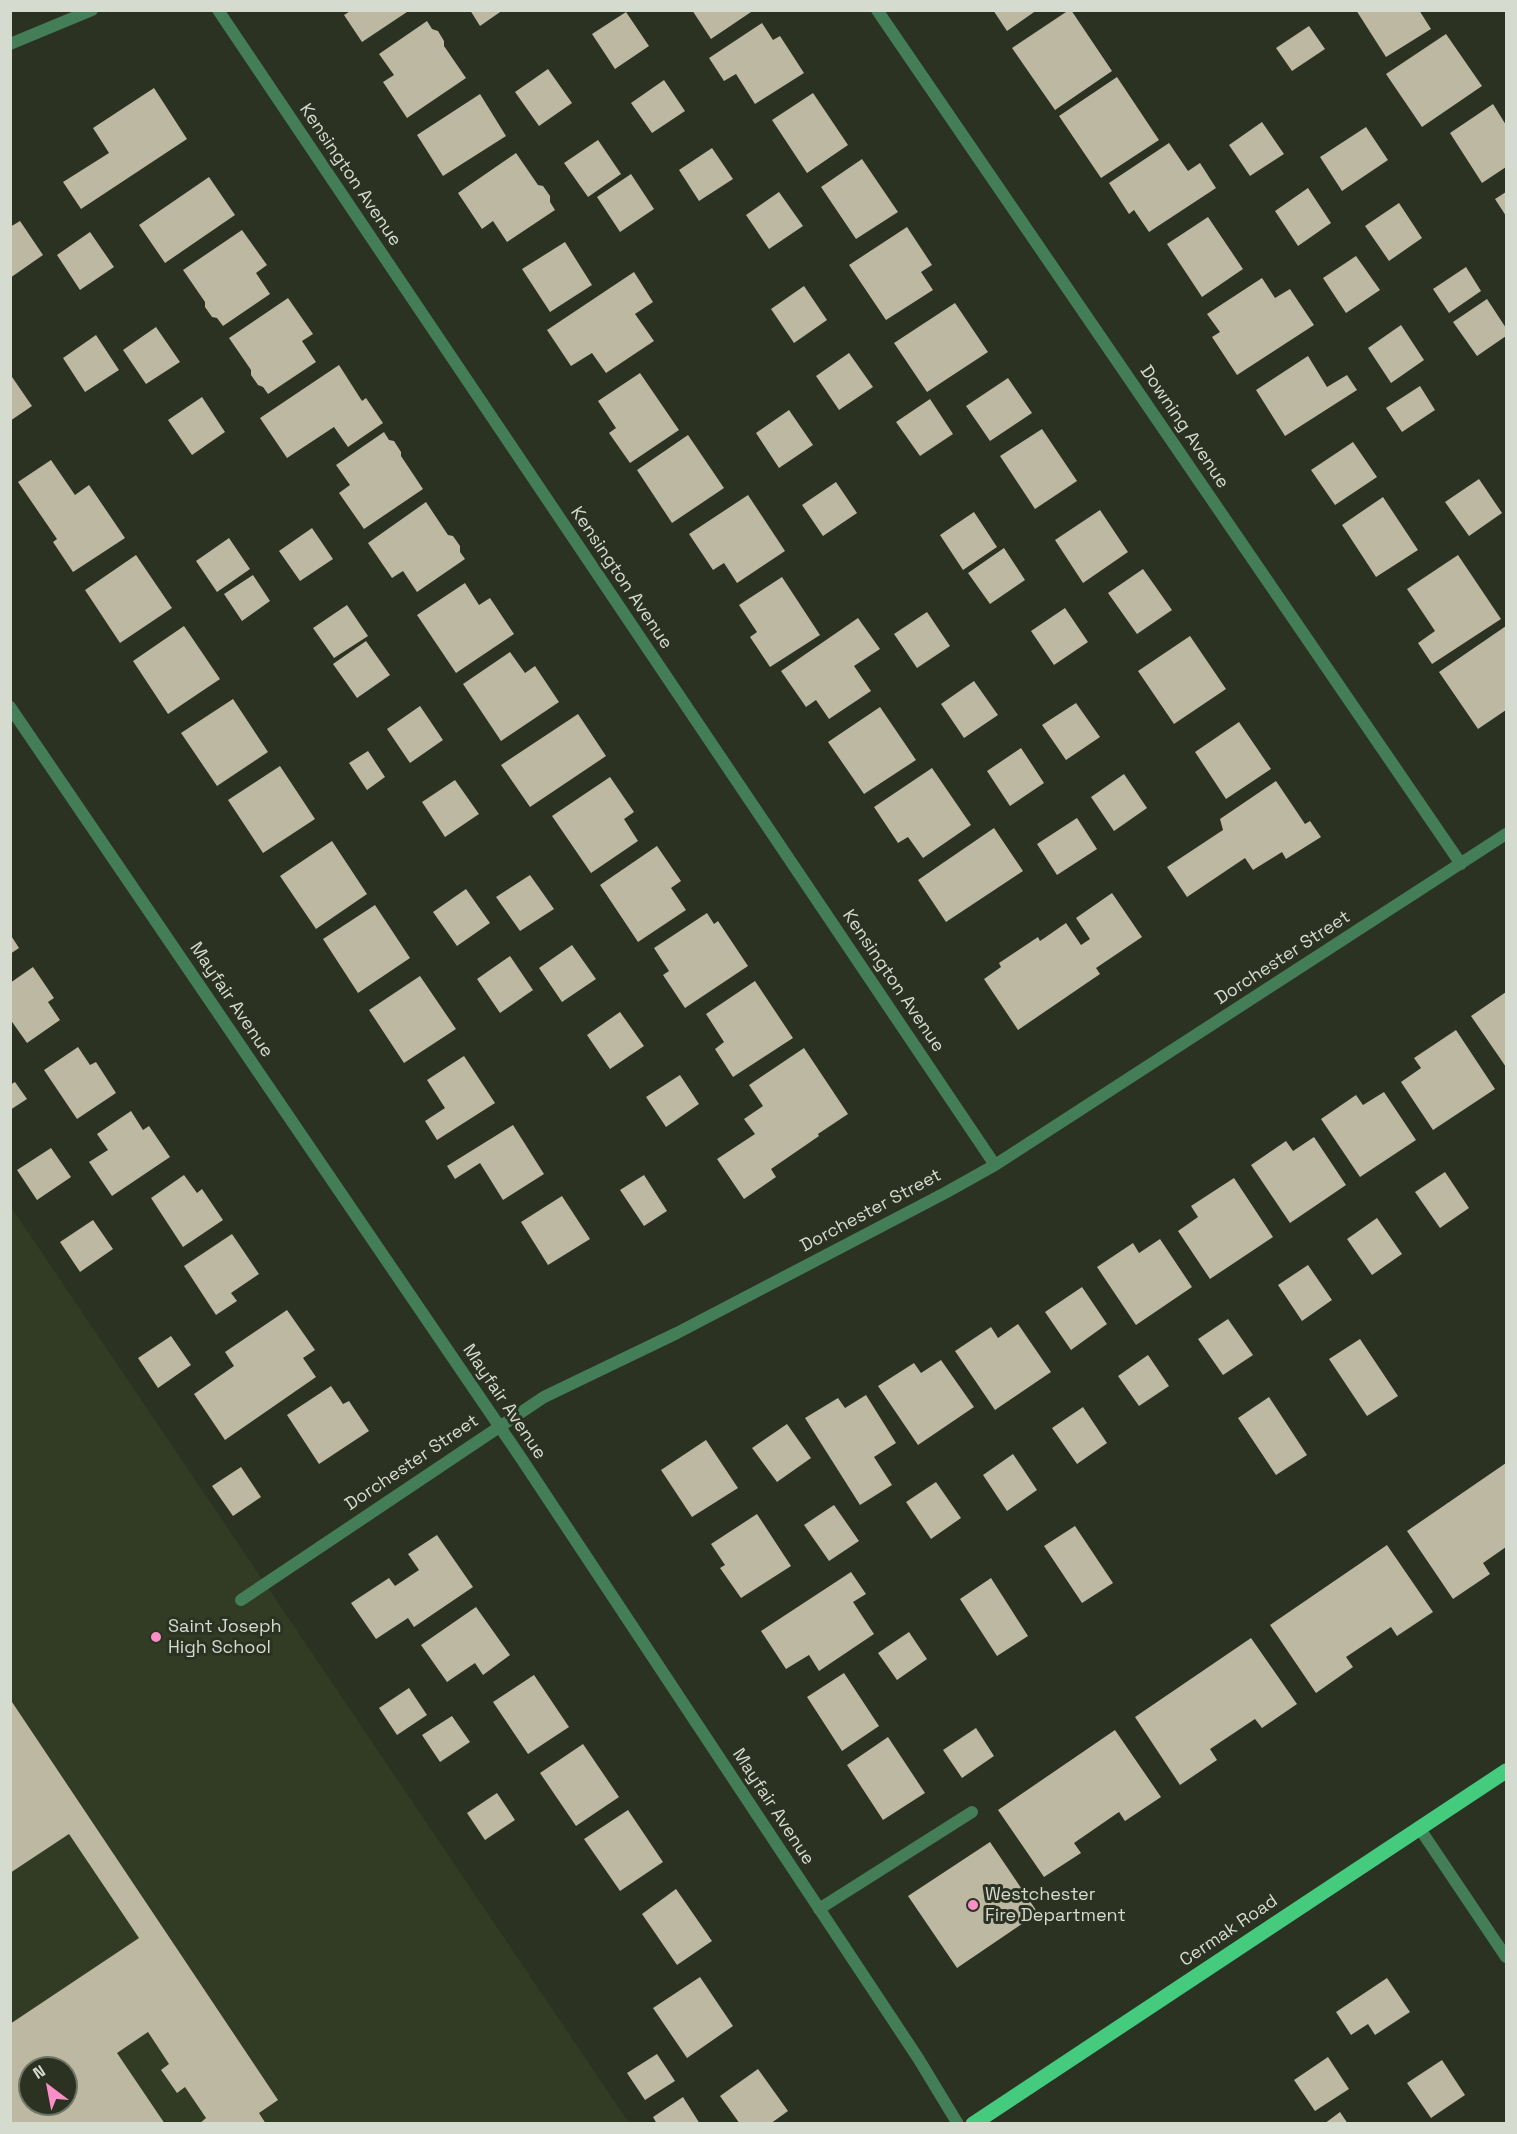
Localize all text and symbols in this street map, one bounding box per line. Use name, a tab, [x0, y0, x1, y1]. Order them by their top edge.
street label: Kensington Avenue	[294, 100, 406, 250]
street label: Downing Avenue	[1135, 361, 1233, 493]
street label: Kensington Avenue	[565, 503, 677, 653]
street label: Kensington Avenue	[837, 906, 949, 1056]
street label: Dorchester Street	[1212, 906, 1354, 1010]
street label: Mayfair Avenue	[185, 938, 277, 1062]
street label: Dorchester Street	[797, 1165, 945, 1257]
street label: Mayfair Avenue	[458, 1340, 550, 1464]
street label: Dorchester Street	[341, 1410, 483, 1516]
place label: Saint Joseph High School	[168, 1616, 282, 1658]
marker: Saint Joseph High School	[149, 1630, 163, 1644]
street label: Mayfair Avenue	[727, 1745, 819, 1869]
place label: Westchester Fire Department	[985, 1884, 1126, 1926]
street label: Cermak Road	[1176, 1890, 1282, 1972]
marker: Westchester Fire Department	[966, 1898, 980, 1912]
north arrow	[18, 2056, 78, 2116]
text: N	[29, 2060, 49, 2084]

